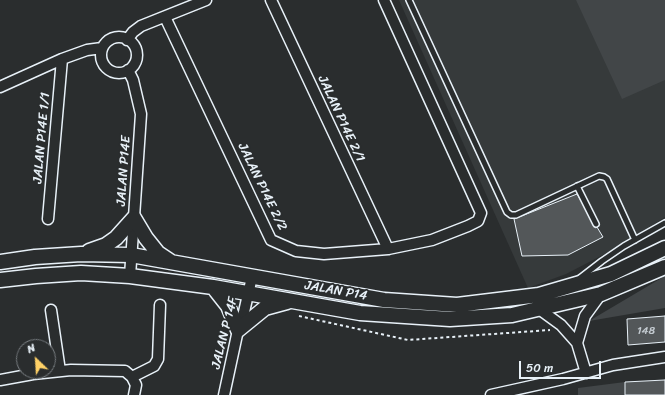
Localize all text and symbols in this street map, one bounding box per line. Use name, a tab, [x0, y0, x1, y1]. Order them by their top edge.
street label: JALAN P14E 2/1	[314, 73, 368, 165]
street label: JALAN P14E 1/1	[30, 92, 54, 184]
street label: JALAN P14E	[114, 135, 134, 207]
street label: JALAN P14E 2/2	[234, 141, 290, 233]
street label: JALAN P14	[304, 278, 368, 304]
street label: JALAN P 14F	[209, 295, 241, 371]
house number: 148	[637, 324, 655, 338]
text: N	[24, 338, 39, 359]
north arrow	[16, 339, 56, 379]
scale bar	[521, 353, 603, 379]
text: 50 m	[526, 357, 553, 379]

